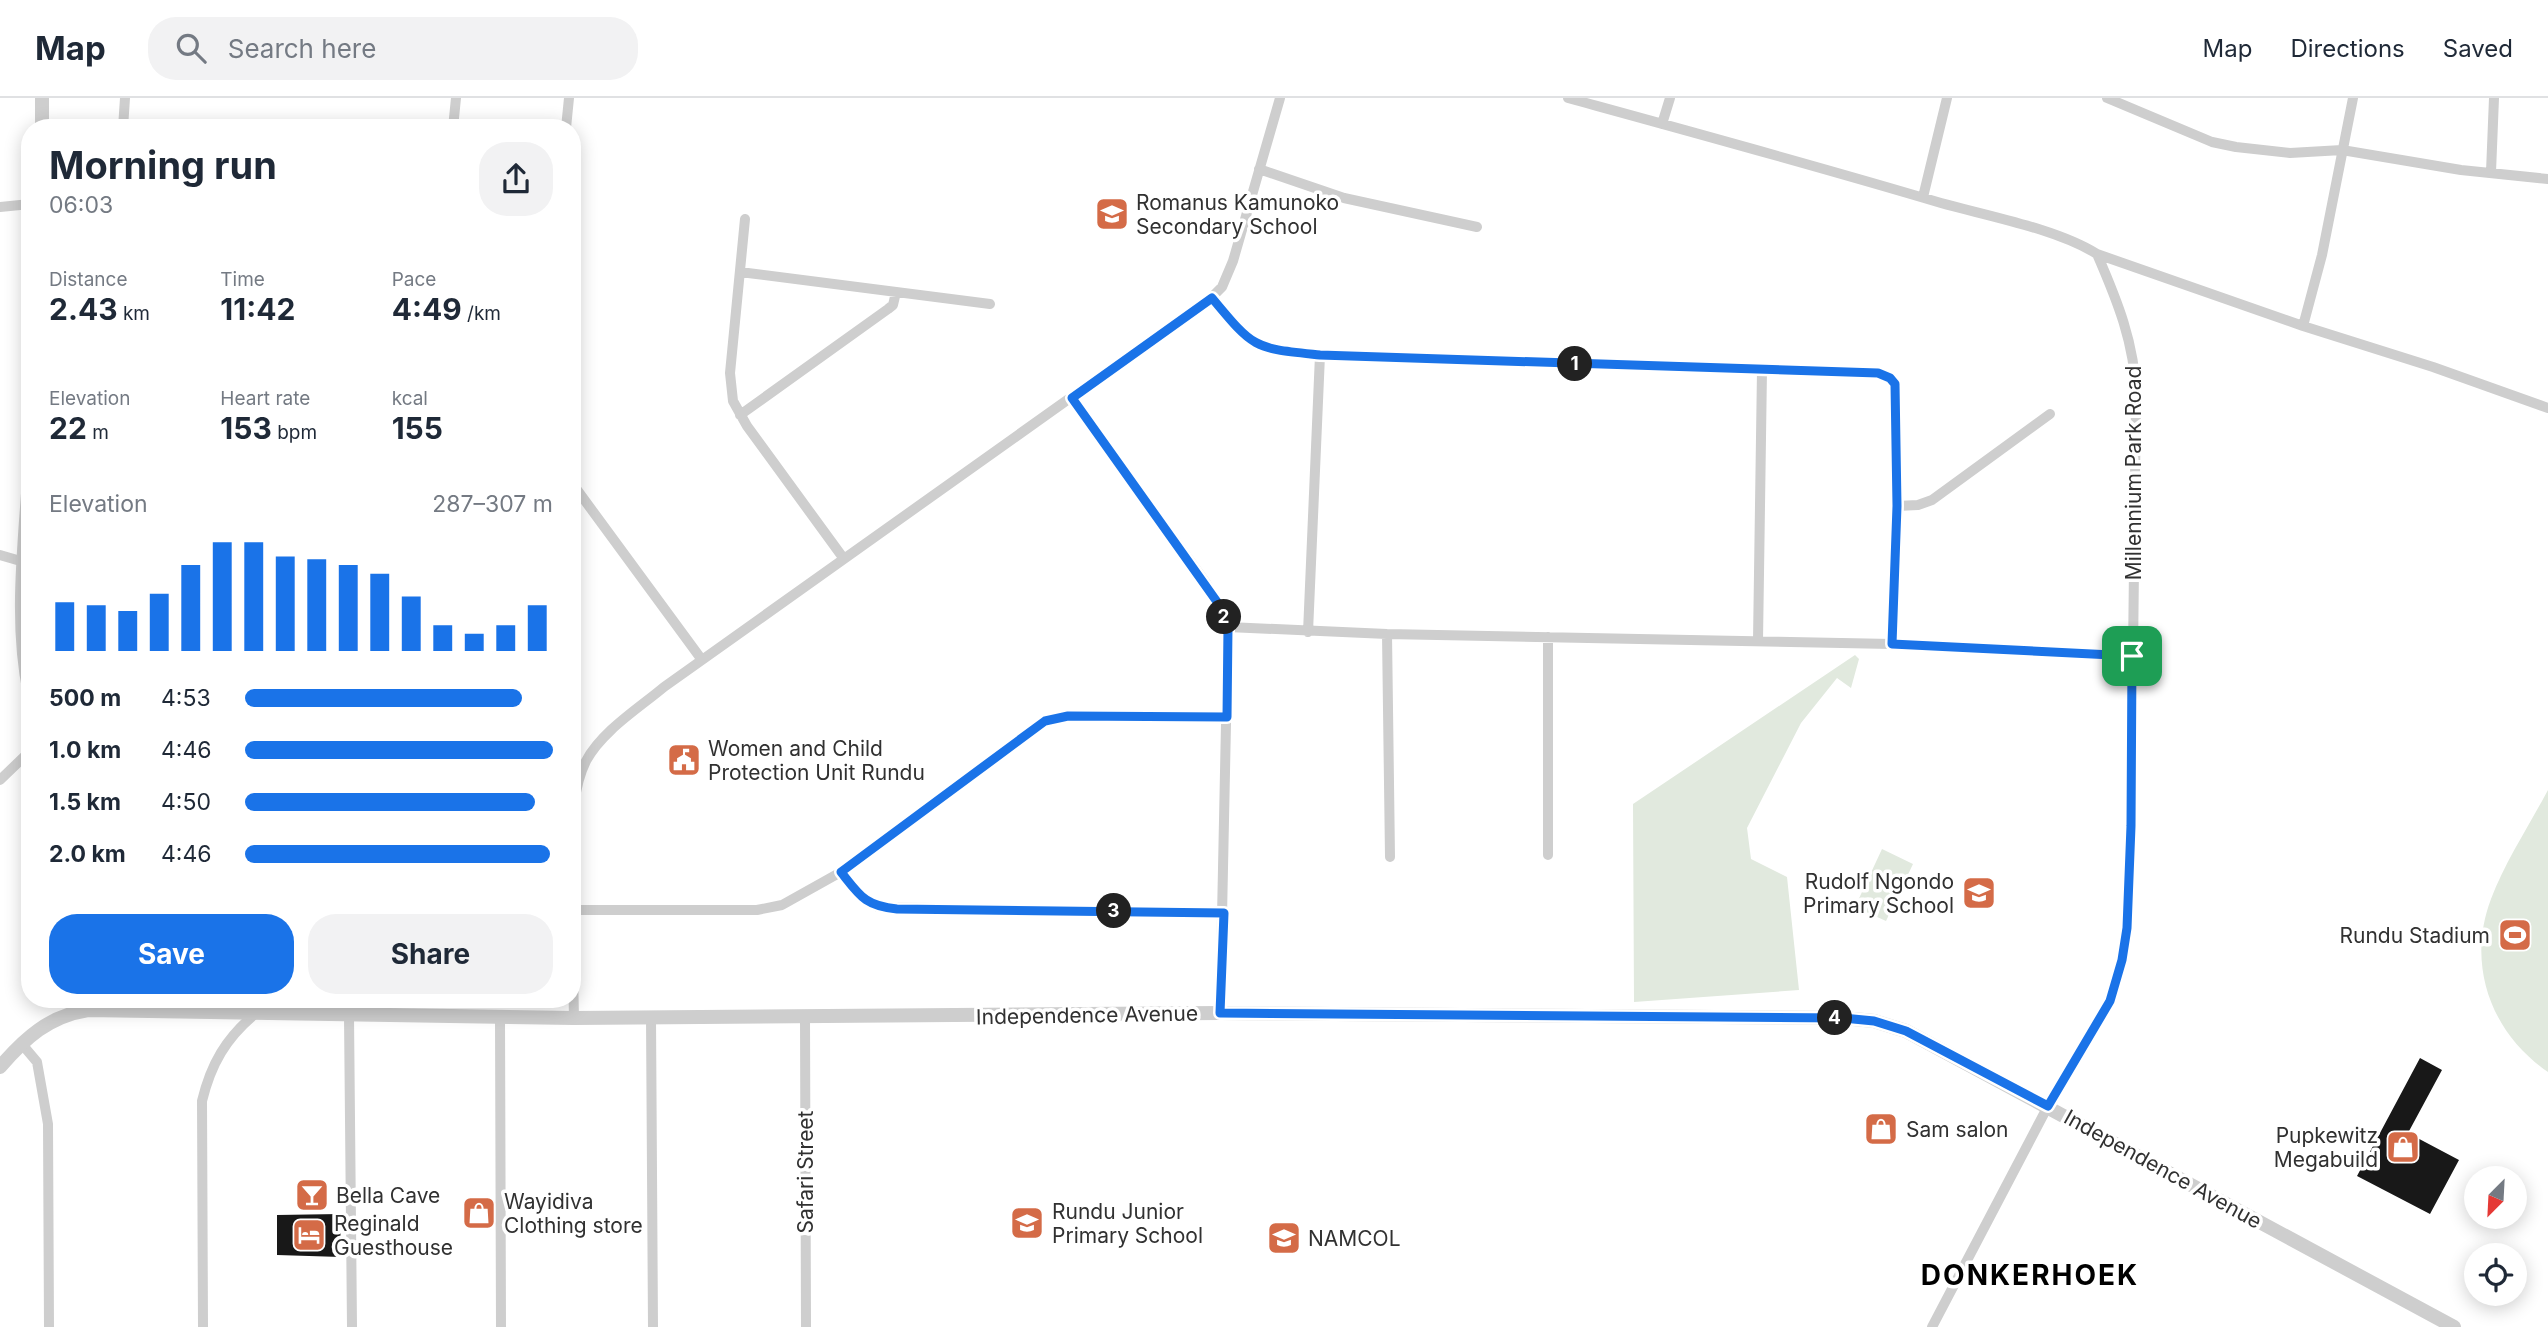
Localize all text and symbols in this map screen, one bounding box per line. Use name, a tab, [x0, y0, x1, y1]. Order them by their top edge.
search box	[148, 17, 638, 80]
text: Map	[35, 28, 106, 68]
icon: search	[172, 29, 210, 67]
text: Search here	[228, 33, 376, 64]
text: Map	[2203, 34, 2252, 63]
text: Directions	[2290, 34, 2405, 63]
text: Saved	[2443, 34, 2513, 63]
text: Morning run	[49, 142, 277, 188]
button: share	[479, 142, 553, 216]
place label: Romanus Kamunoko Secondary School	[1136, 190, 1339, 239]
text: 06:03	[49, 191, 113, 219]
school or university icon: Romanus Kamunoko Secondary School	[1093, 195, 1131, 233]
text: Distance	[49, 268, 127, 291]
text: Time	[220, 268, 265, 291]
text: Pace	[392, 268, 436, 291]
text: 2.43	[49, 291, 118, 327]
text: 11:42	[220, 291, 295, 327]
text: 4:49	[392, 291, 462, 327]
text: km	[118, 302, 150, 325]
text: /km	[462, 302, 501, 325]
pin: 1	[1558, 346, 1592, 382]
text: 1	[1570, 352, 1579, 375]
street label: Millennium Park Road	[2121, 366, 2146, 580]
text: Elevation	[49, 387, 130, 410]
text: Heart rate	[220, 387, 310, 410]
text: kcal	[392, 387, 428, 410]
text: 22	[49, 410, 87, 446]
text: 153	[220, 410, 272, 446]
text: 155	[392, 410, 443, 446]
text: m	[87, 421, 109, 444]
text: bpm	[272, 421, 317, 444]
text: Elevation	[49, 490, 148, 518]
text: 287–307 m	[432, 490, 553, 518]
pin: 2	[1206, 600, 1242, 634]
text: 2	[1218, 605, 1229, 628]
pin	[2102, 626, 2162, 686]
icon: arrive	[2113, 637, 2151, 675]
text: 500 m	[49, 684, 121, 712]
text: 4:53	[161, 684, 211, 712]
text: 1.0 km	[49, 736, 121, 764]
text: 4:46	[161, 736, 212, 764]
place label: Women and Child Protection Unit Rundu	[708, 736, 925, 785]
public building icon: Women and Child Protection Unit Rundu	[665, 741, 703, 779]
text: 1.5 km	[49, 788, 121, 816]
text: 4:50	[161, 788, 211, 816]
text: 2.0 km	[49, 840, 126, 868]
text: 4:46	[161, 840, 212, 868]
place label: Rudolf Ngondo Primary School	[1803, 869, 1954, 918]
school or university icon: Rudolf Ngondo Primary School	[1960, 874, 1998, 912]
pin: 3	[1096, 894, 1132, 928]
text: 3	[1107, 899, 1120, 922]
button: Save	[49, 914, 294, 994]
button: Share	[308, 914, 553, 994]
sports icon: Rundu Stadium	[2496, 916, 2534, 954]
place label: Rundu Stadium	[2339, 923, 2490, 948]
pin: 4	[1818, 1000, 1853, 1035]
street label: Independence Avenue	[976, 1001, 1198, 1029]
text: 4	[1828, 1006, 1841, 1029]
street label: Independence Avenue	[2060, 1104, 2266, 1234]
street label: Safari Street	[793, 1110, 818, 1234]
shop icon: Sam salon	[1862, 1110, 1900, 1148]
place label: Sam salon	[1906, 1117, 2009, 1142]
place label: Pupkewitz Megabuild	[2274, 1123, 2378, 1172]
shop icon: Pupkewitz Megabuild	[2384, 1128, 2422, 1166]
north arrow	[2464, 1166, 2527, 1228]
map controls	[2464, 1166, 2527, 1306]
bar icon: Bella Cave	[293, 1176, 331, 1214]
place label: Bella Cave	[336, 1183, 440, 1208]
place label: Wayidiva Clothing store	[504, 1189, 643, 1238]
shop icon: Wayidiva Clothing store	[460, 1194, 498, 1232]
place label: Rundu Junior Primary School	[1052, 1199, 1203, 1248]
school or university icon: Rundu Junior Primary School	[1008, 1204, 1046, 1242]
place label: Reginald Guesthouse	[334, 1211, 453, 1260]
hotel icon: Reginald Guesthouse	[290, 1216, 328, 1254]
school or university icon: NAMCOL	[1265, 1219, 1303, 1257]
place label: NAMCOL	[1308, 1226, 1401, 1251]
button: locate	[2464, 1243, 2527, 1306]
district label: DONKERHOEK	[1921, 1258, 2139, 1292]

